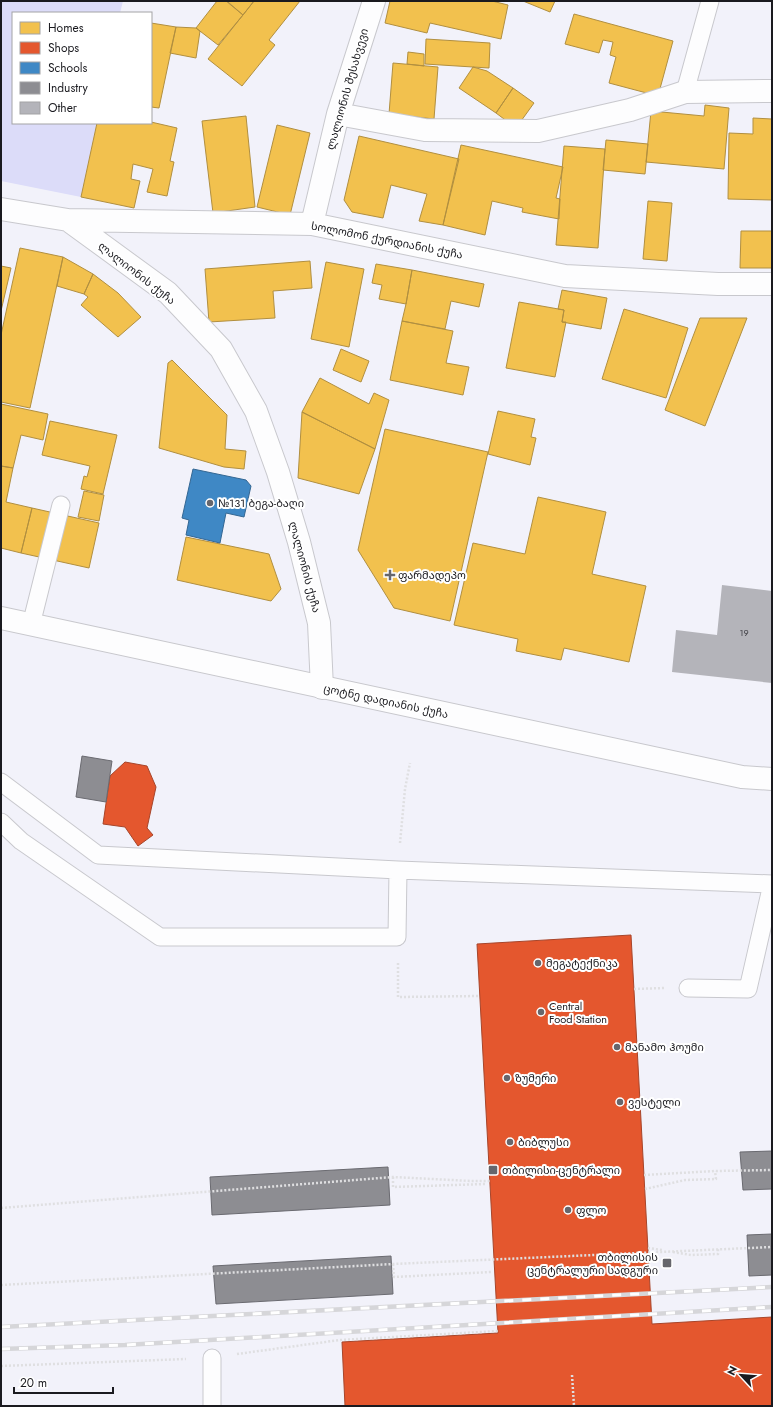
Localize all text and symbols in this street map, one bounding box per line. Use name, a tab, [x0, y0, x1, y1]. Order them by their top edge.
legend	[12, 12, 152, 124]
text: Homes	[48, 19, 84, 37]
street label: ლალიონის შესახვევი	[322, 26, 372, 152]
text: Shops	[48, 39, 79, 57]
text: Schools	[48, 59, 87, 77]
text: Industry	[48, 79, 89, 97]
text: Other	[48, 99, 78, 117]
street label: სოლომონ ქურდიანის ქუჩა	[310, 217, 464, 263]
street label: ლალიონის ქუჩა	[95, 238, 179, 308]
place label: №131 ბეგა-ბაღი	[218, 495, 304, 511]
marker: №131 ბეგა-ბაღი	[205, 498, 215, 508]
street label: ლალიონის ქუჩა	[285, 520, 325, 614]
place label: ფარმადეპო	[398, 567, 466, 583]
marker: ფარმადეპო	[385, 570, 395, 580]
house number: 19	[739, 626, 749, 639]
street label: ცოტნე დადიანის ქუჩა	[322, 680, 450, 722]
place label: მეგატექნიკა	[546, 955, 618, 971]
marker: მეგატექნიკა	[533, 958, 543, 968]
place label: Central Food Station	[549, 998, 607, 1027]
marker: Central Food Station	[536, 1007, 546, 1017]
place label: მანამო ჰოუმი	[625, 1039, 704, 1055]
marker: მანამო ჰოუმი	[612, 1042, 622, 1052]
place label: ზუმერი	[515, 1070, 556, 1086]
marker: ზუმერი	[502, 1073, 512, 1083]
place label: ვესტელი	[628, 1094, 681, 1110]
marker: ვესტელი	[615, 1097, 625, 1107]
place label: ბიბლუსი	[518, 1134, 569, 1150]
marker: ბიბლუსი	[505, 1137, 515, 1147]
place label: თბილისი-ცენტრალი	[502, 1162, 620, 1178]
marker: თბილისი-ცენტრალი	[487, 1164, 499, 1176]
place label: ფლო	[576, 1202, 606, 1218]
marker: ფლო	[563, 1205, 573, 1215]
place label: თბილისის ცენტრალური სადგური	[527, 1249, 658, 1278]
marker: თბილისის ცენტრალური სადგური	[661, 1257, 673, 1269]
north arrow	[721, 1355, 761, 1395]
text: N	[723, 1363, 741, 1378]
scale bar	[14, 1369, 113, 1395]
text: 20 m	[20, 1374, 47, 1392]

